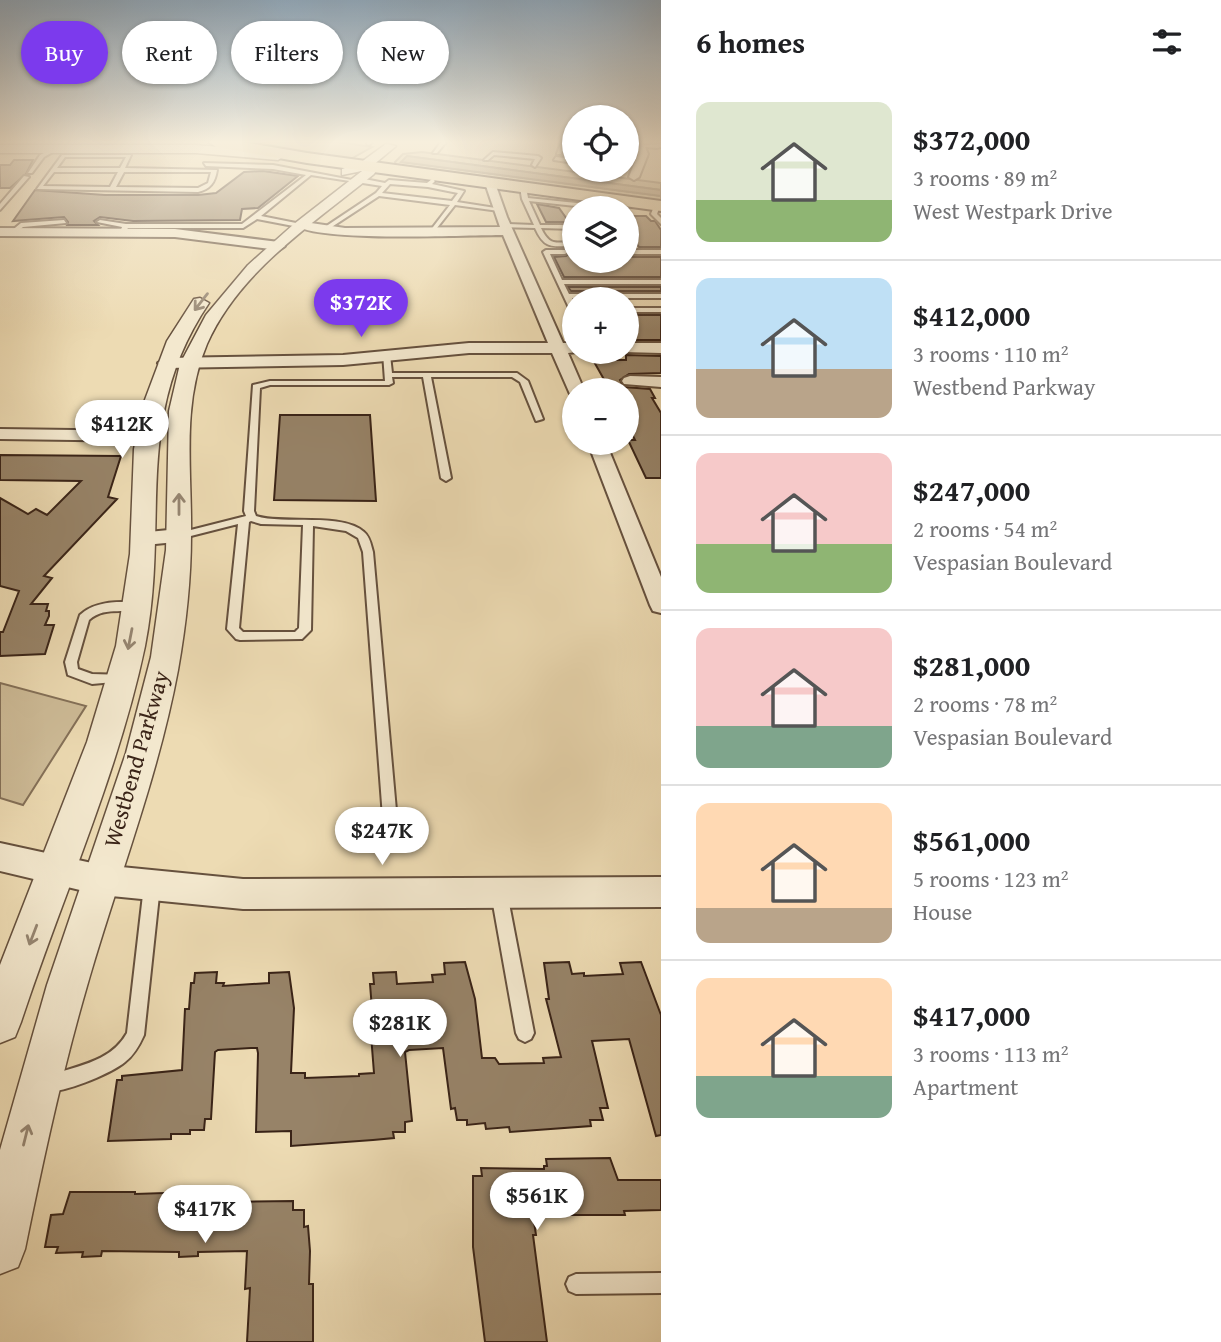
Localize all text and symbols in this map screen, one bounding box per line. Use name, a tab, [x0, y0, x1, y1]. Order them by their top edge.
text: 6 homes	[696, 20, 805, 64]
chip: Buy	[21, 21, 108, 84]
chip: Rent	[122, 21, 217, 84]
chip: Filters	[231, 21, 343, 84]
chip: New	[357, 21, 449, 84]
icon: filters	[1148, 23, 1186, 61]
map controls	[562, 105, 639, 455]
button: locate	[562, 105, 639, 182]
text: $372,000	[913, 117, 1030, 161]
icon: home	[752, 130, 836, 214]
text: 3 rooms · 89 m²	[913, 161, 1057, 194]
text: West Westpark Drive	[913, 194, 1113, 227]
button: layers	[562, 196, 639, 273]
pin: $372K	[312, 280, 410, 339]
text: $372K	[330, 285, 392, 318]
button: +	[562, 287, 639, 364]
one-way arrow	[193, 292, 208, 311]
text: $412,000	[913, 293, 1030, 337]
icon: home	[752, 306, 836, 390]
text: 3 rooms · 110 m²	[913, 337, 1068, 370]
text: Westbend Parkway	[913, 370, 1095, 403]
button: −	[562, 378, 639, 455]
pin: $412K	[73, 400, 171, 460]
text: $412K	[91, 406, 153, 439]
text: $247,000	[913, 468, 1030, 512]
icon: home	[752, 481, 836, 565]
one-way arrow	[172, 492, 186, 515]
text: 2 rooms · 54 m²	[913, 512, 1057, 545]
text: Vespasian Boulevard	[913, 545, 1112, 578]
one-way arrow	[123, 627, 137, 650]
text: $281,000	[913, 643, 1030, 687]
icon: home	[752, 656, 836, 740]
street label: Westbend Parkway	[95, 666, 177, 851]
text: 2 rooms · 78 m²	[913, 687, 1057, 720]
text: Vespasian Boulevard	[913, 720, 1112, 753]
pin: $247K	[333, 808, 431, 867]
text: $247K	[351, 813, 413, 846]
text: $561,000	[913, 818, 1030, 862]
icon: home	[752, 831, 836, 915]
text: 5 rooms · 123 m²	[913, 862, 1068, 895]
text: House	[913, 895, 972, 928]
one-way arrow	[25, 923, 38, 945]
text: $417,000	[913, 993, 1030, 1037]
pin: $281K	[351, 1000, 449, 1059]
text: $281K	[369, 1005, 431, 1038]
icon: home	[752, 1006, 836, 1090]
text: 3 rooms · 113 m²	[913, 1037, 1068, 1070]
text: Apartment	[913, 1070, 1018, 1103]
one-way arrow	[21, 1124, 34, 1146]
pin: $561K	[488, 1172, 586, 1232]
text: $561K	[506, 1178, 568, 1211]
pin: $417K	[156, 1186, 254, 1245]
text: $417K	[174, 1191, 236, 1224]

